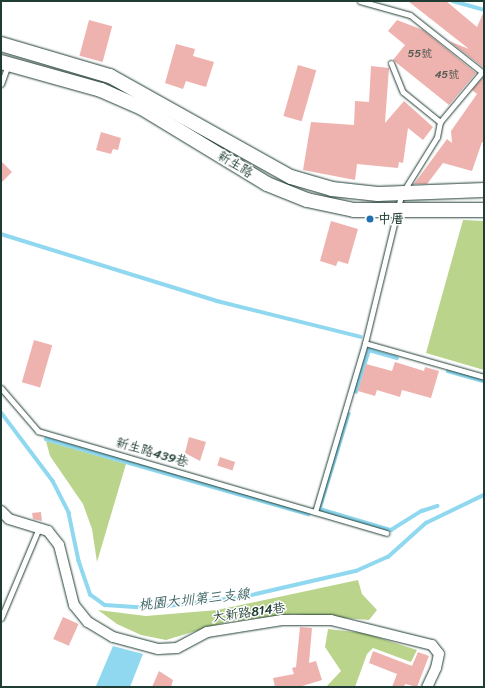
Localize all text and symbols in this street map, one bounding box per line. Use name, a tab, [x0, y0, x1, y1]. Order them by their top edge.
house number: 55號	[408, 47, 432, 61]
house number: 45號	[435, 68, 459, 82]
street label: 新生路	[214, 148, 256, 182]
place label: 中厝	[378, 211, 404, 227]
marker: 中厝	[365, 214, 375, 224]
street label: 新生路439巷	[114, 435, 190, 471]
water label: 桃園大圳第三支線	[137, 586, 251, 614]
street label: 大新路814巷	[212, 600, 286, 626]

